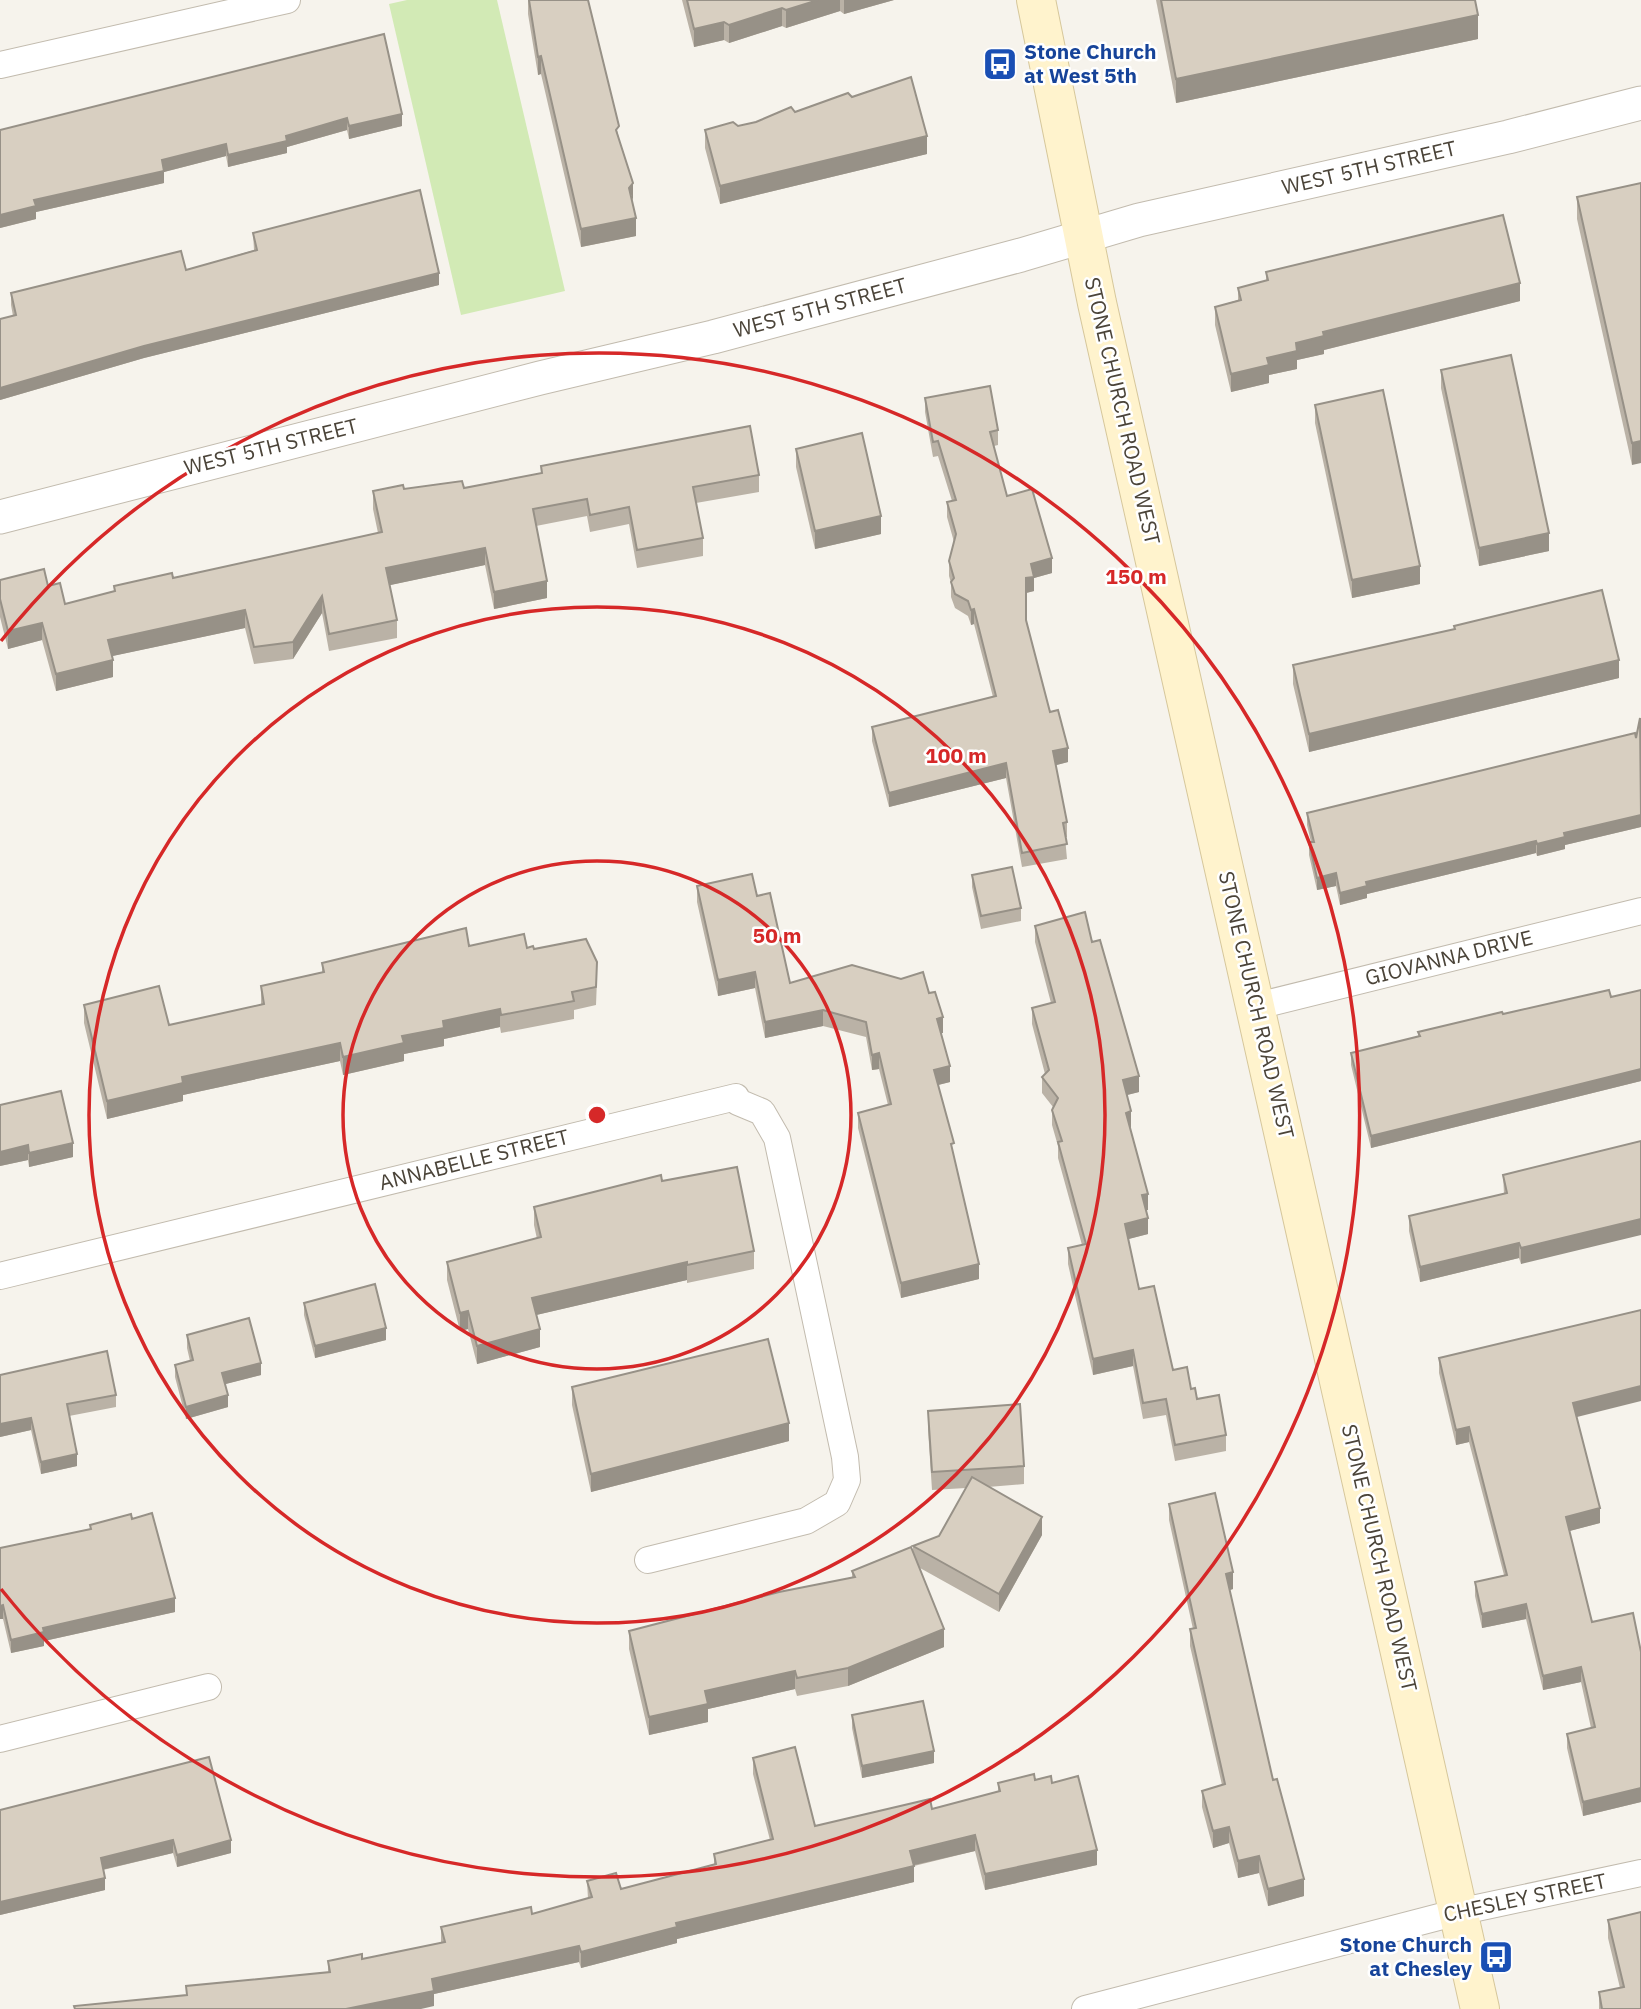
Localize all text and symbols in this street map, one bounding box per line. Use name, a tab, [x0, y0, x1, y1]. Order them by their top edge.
place label: Stone Church at West 5th	[1024, 37, 1157, 89]
bus stop icon: Stone Church at West 5th	[981, 45, 1019, 83]
street label: WEST 5TH STREET	[1279, 133, 1459, 201]
street label: WEST 5TH STREET	[730, 270, 909, 344]
street label: STONE CHURCH ROAD WEST	[1079, 274, 1167, 547]
street label: WEST 5TH STREET	[181, 411, 361, 481]
text: 150 m	[1105, 562, 1167, 590]
text: 100 m	[925, 741, 987, 769]
street label: STONE CHURCH ROAD WEST	[1213, 868, 1301, 1141]
text: 50 m	[753, 921, 801, 949]
street label: GIOVANNA DRIVE	[1362, 923, 1536, 991]
centre of rings	[585, 1103, 609, 1127]
street label: ANNABELLE STREET	[376, 1122, 572, 1196]
street label: STONE CHURCH ROAD WEST	[1336, 1421, 1424, 1694]
street label: CHESLEY STREET	[1441, 1866, 1609, 1928]
place label: Stone Church at Chesley	[1339, 1930, 1473, 1982]
bus stop icon: Stone Church at Chesley	[1477, 1938, 1515, 1976]

